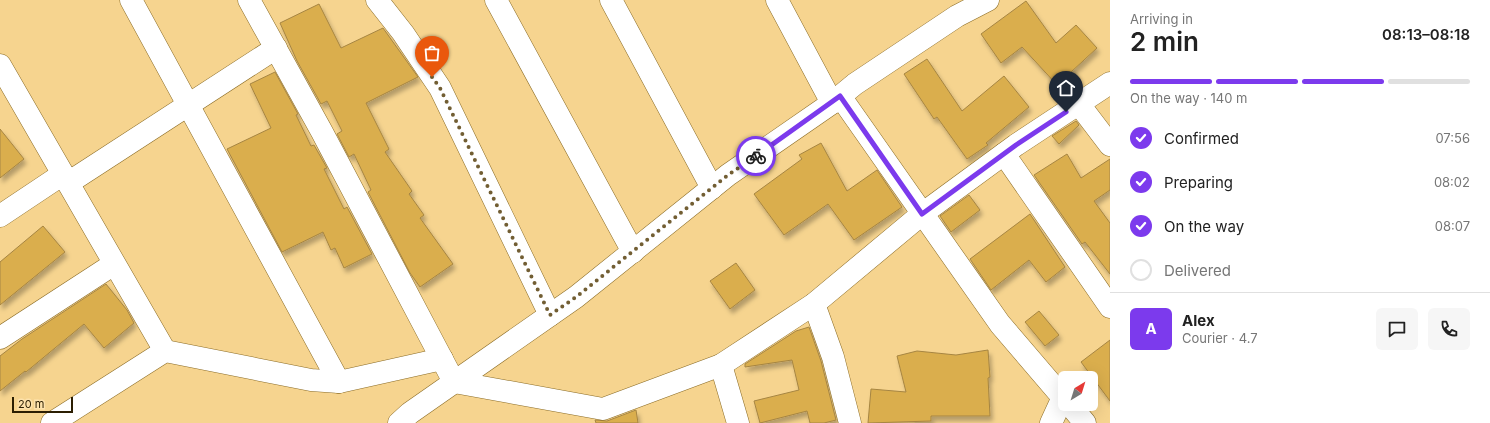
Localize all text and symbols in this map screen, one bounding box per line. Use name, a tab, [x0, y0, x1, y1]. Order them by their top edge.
text: Arriving in	[1130, 11, 1193, 27]
text: 08:13–08:18	[1382, 25, 1470, 44]
text: 2 min	[1130, 26, 1199, 57]
pin	[415, 36, 449, 77]
icon: bag	[421, 42, 443, 64]
pin	[1049, 71, 1083, 112]
icon: home	[1055, 77, 1077, 99]
text: On the way · 140 m	[1130, 90, 1248, 106]
icon: check	[1130, 127, 1152, 149]
text: Confirmed	[1164, 129, 1239, 148]
text: 07:56	[1435, 130, 1470, 146]
courier	[736, 136, 776, 176]
icon: bike	[745, 145, 767, 167]
icon: check	[1130, 171, 1152, 193]
text: Preparing	[1164, 173, 1233, 192]
text: 08:02	[1434, 174, 1470, 190]
icon: check	[1130, 215, 1152, 237]
text: On the way	[1164, 217, 1244, 236]
text: 08:07	[1435, 218, 1470, 234]
text: Delivered	[1164, 261, 1231, 280]
button: chat	[1376, 308, 1418, 350]
button: phone	[1428, 308, 1470, 350]
text: Alex	[1182, 311, 1215, 330]
text: A	[1145, 319, 1157, 338]
text: Courier · 4.7	[1182, 330, 1258, 346]
north arrow	[1058, 371, 1098, 411]
map controls	[1058, 371, 1098, 411]
scale bar	[12, 395, 73, 414]
text: 20 m	[18, 397, 44, 411]

